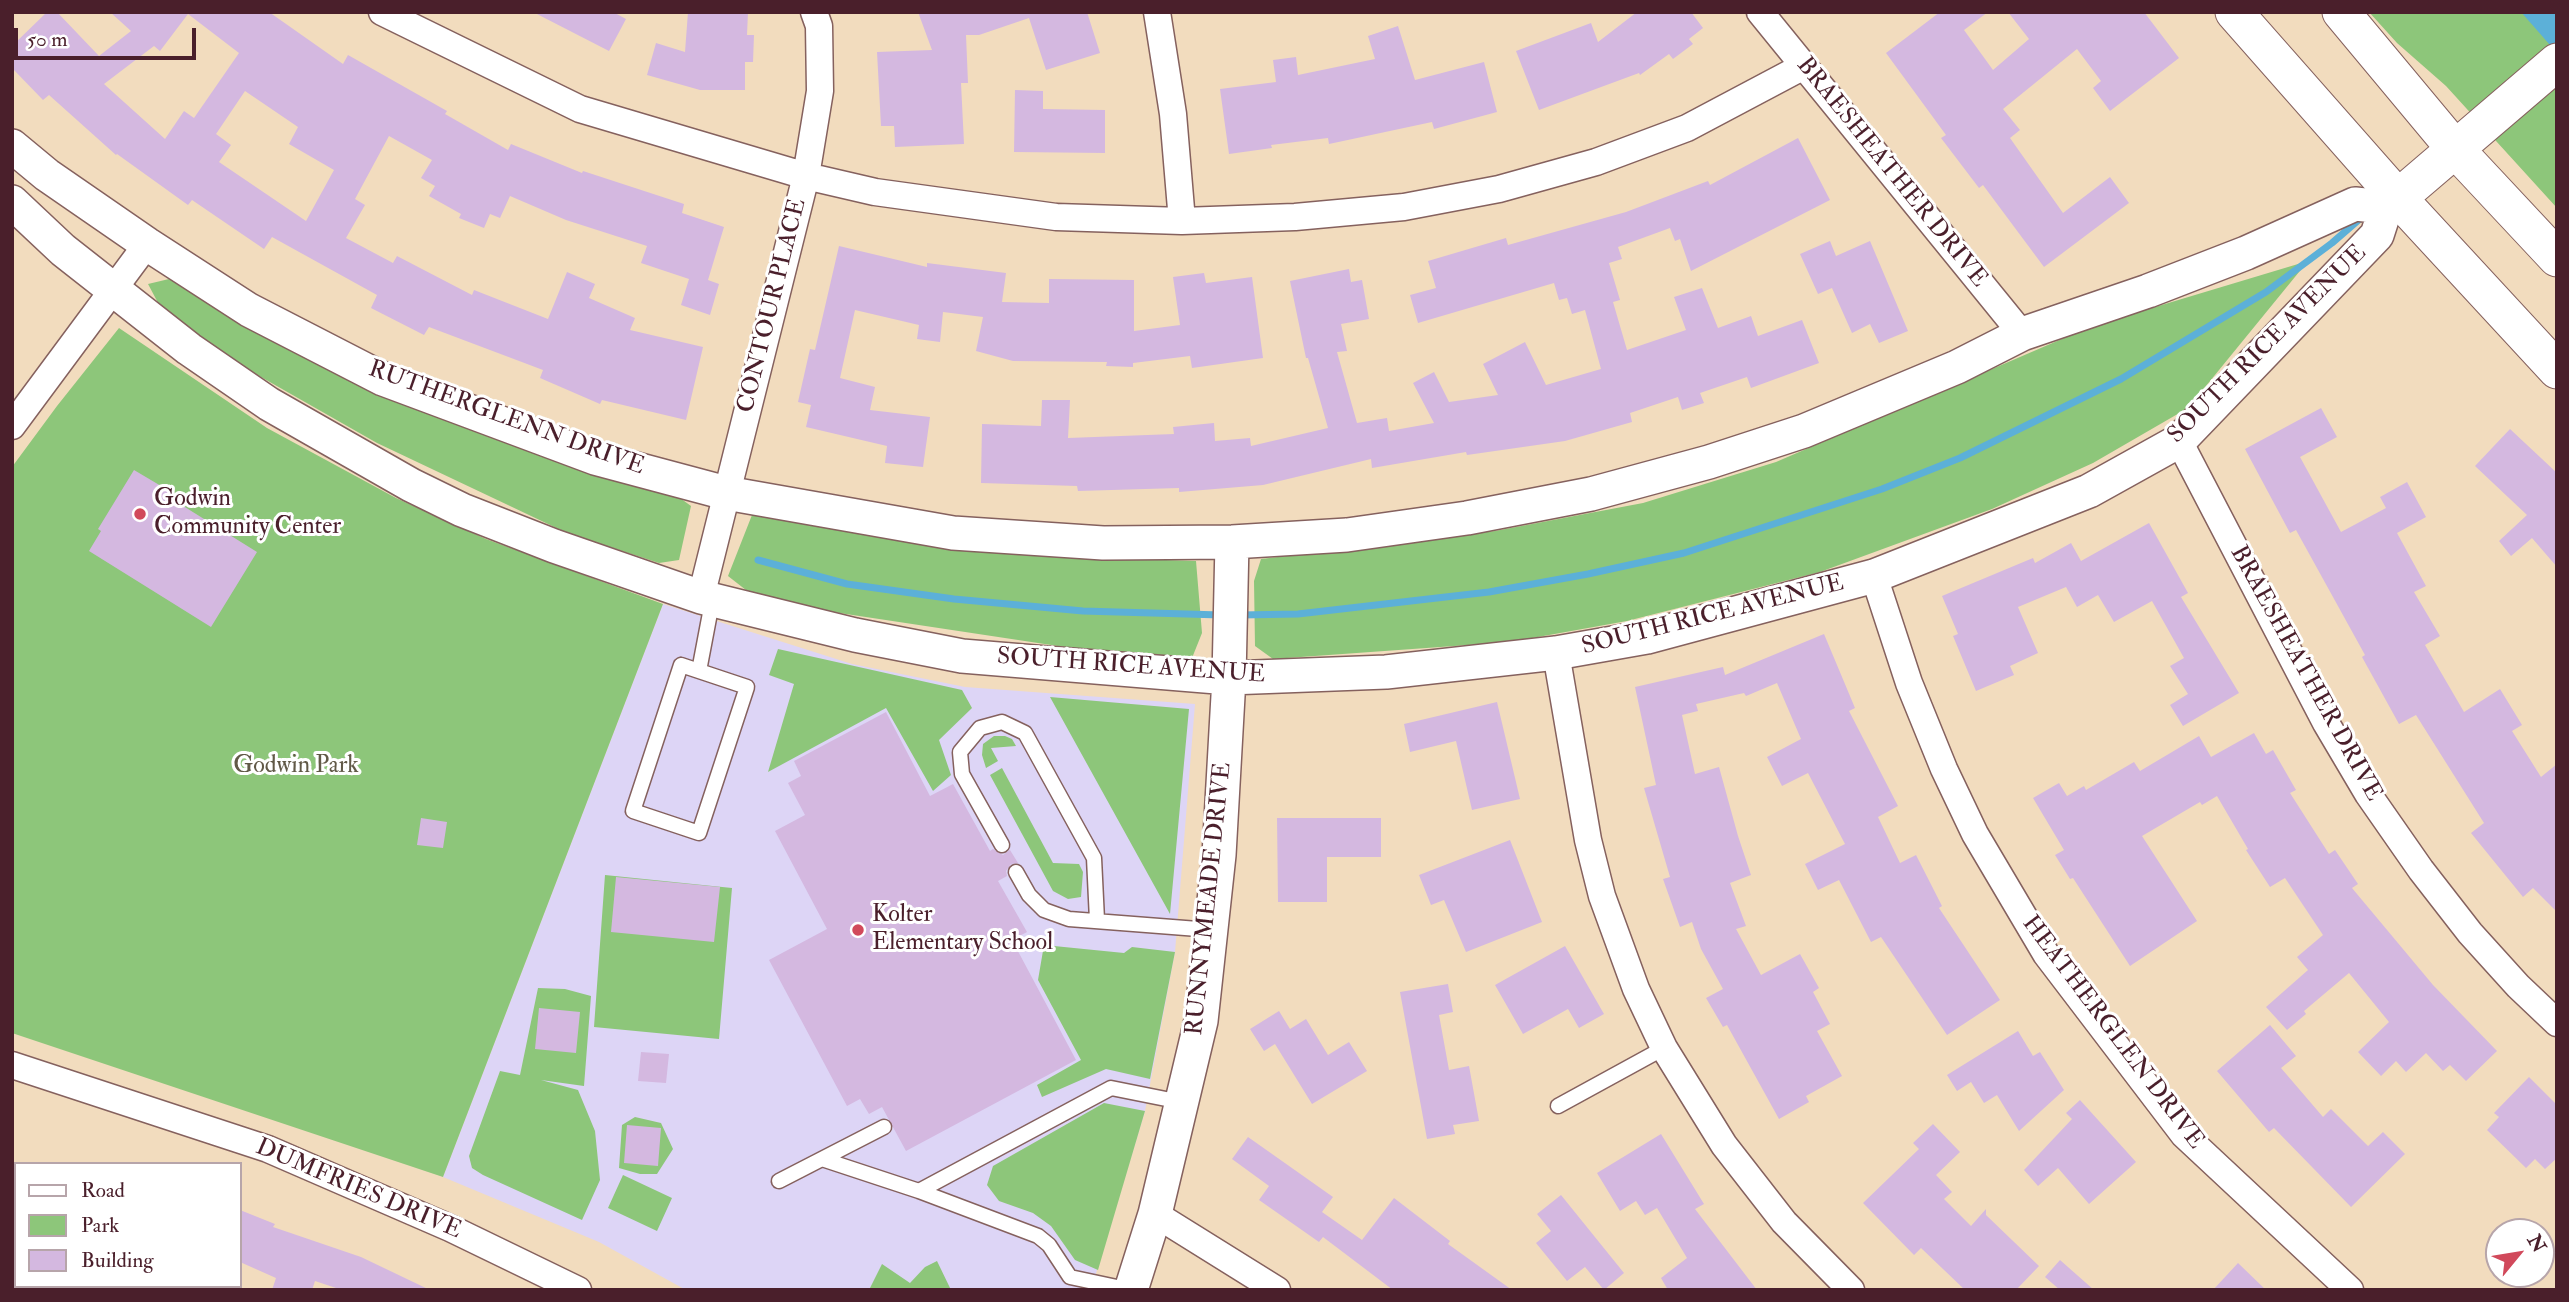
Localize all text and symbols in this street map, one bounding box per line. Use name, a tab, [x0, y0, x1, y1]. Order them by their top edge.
scale bar	[18, 14, 200, 58]
text: 50 m	[27, 26, 68, 53]
street label: BRAESHEATHER DRIVE	[1789, 52, 1993, 294]
street label: CONTOUR PLACE	[732, 196, 814, 416]
street label: SOUTH RICE AVENUE	[2163, 240, 2373, 450]
street label: RUTHERGLENN DRIVE	[364, 356, 648, 482]
place label: Godwin Community Center	[154, 486, 341, 542]
marker: Godwin Community Center	[132, 506, 148, 522]
street label: BRAESHEATHER DRIVE	[2223, 541, 2387, 807]
street label: SOUTH RICE AVENUE	[1579, 570, 1847, 662]
street label: SOUTH RICE AVENUE	[996, 643, 1266, 691]
park label: Godwin Park	[233, 753, 359, 781]
street label: RUNNYMEADE DRIVE	[1181, 761, 1239, 1037]
place label: Kolter Elementary School	[872, 902, 1053, 958]
street label: HEATHERGLEN DRIVE	[2015, 911, 2209, 1155]
marker: Kolter Elementary School	[850, 922, 866, 938]
street label: DUMFRIES DRIVE	[251, 1134, 465, 1246]
legend	[14, 1162, 242, 1288]
text: Road	[81, 1177, 125, 1204]
text: Park	[81, 1212, 119, 1239]
north arrow	[2485, 1218, 2555, 1288]
text: N	[2522, 1230, 2551, 1257]
text: Building	[81, 1247, 154, 1274]

